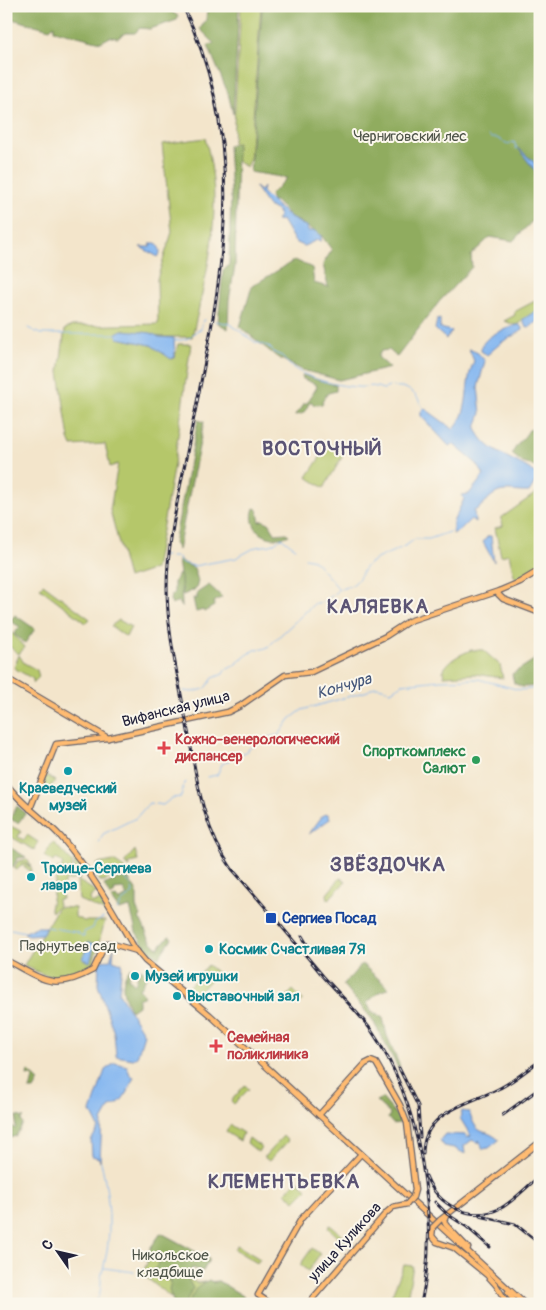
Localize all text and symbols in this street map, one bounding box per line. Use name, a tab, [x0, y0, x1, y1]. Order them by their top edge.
park label: Черниговский лес	[353, 127, 467, 146]
district label: ВОСТОЧНЫЙ	[262, 436, 382, 461]
district label: КАЛЯЕВКА	[327, 594, 429, 619]
water label: Кончура	[314, 668, 375, 703]
street label: Вифанская улица	[120, 686, 232, 732]
place label: Кожно-венерологический диспансер	[174, 730, 340, 766]
marker: Кожно-венерологический диспансер	[157, 741, 171, 755]
place label: Спорткомплекс Салют	[362, 742, 466, 778]
marker: Спорткомплекс Салют	[470, 754, 482, 766]
marker: Краеведческий музей	[62, 765, 74, 777]
place label: Краеведческий музей	[19, 779, 117, 815]
district label: ЗВЁЗДОЧКА	[330, 852, 446, 877]
place label: Троице-Сергиева лавра	[40, 859, 152, 895]
marker: Троице-Сергиева лавра	[25, 871, 37, 883]
place label: Сергиев Посад	[282, 909, 377, 928]
marker: Сергиев Посад	[264, 911, 278, 925]
park label: Пафнутьев сад	[20, 937, 116, 956]
place label: Космик Счастливая 7Я	[219, 940, 366, 959]
marker: Космик Счастливая 7Я	[203, 943, 215, 955]
place label: Музей игрушки	[145, 967, 238, 986]
marker: Музей игрушки	[129, 970, 141, 982]
place label: Выставочный зал	[187, 987, 300, 1006]
marker: Выставочный зал	[171, 990, 183, 1002]
place label: Семейная поликлиника	[227, 1028, 308, 1064]
marker: Семейная поликлиника	[209, 1039, 223, 1053]
district label: КЛЕМЕНТЬЕВКА	[208, 1169, 360, 1194]
street label: улица Куликова	[304, 1198, 386, 1286]
north arrow	[32, 1228, 82, 1278]
text: С	[38, 1236, 57, 1253]
park label: Никольское кладбище	[131, 1246, 209, 1282]

